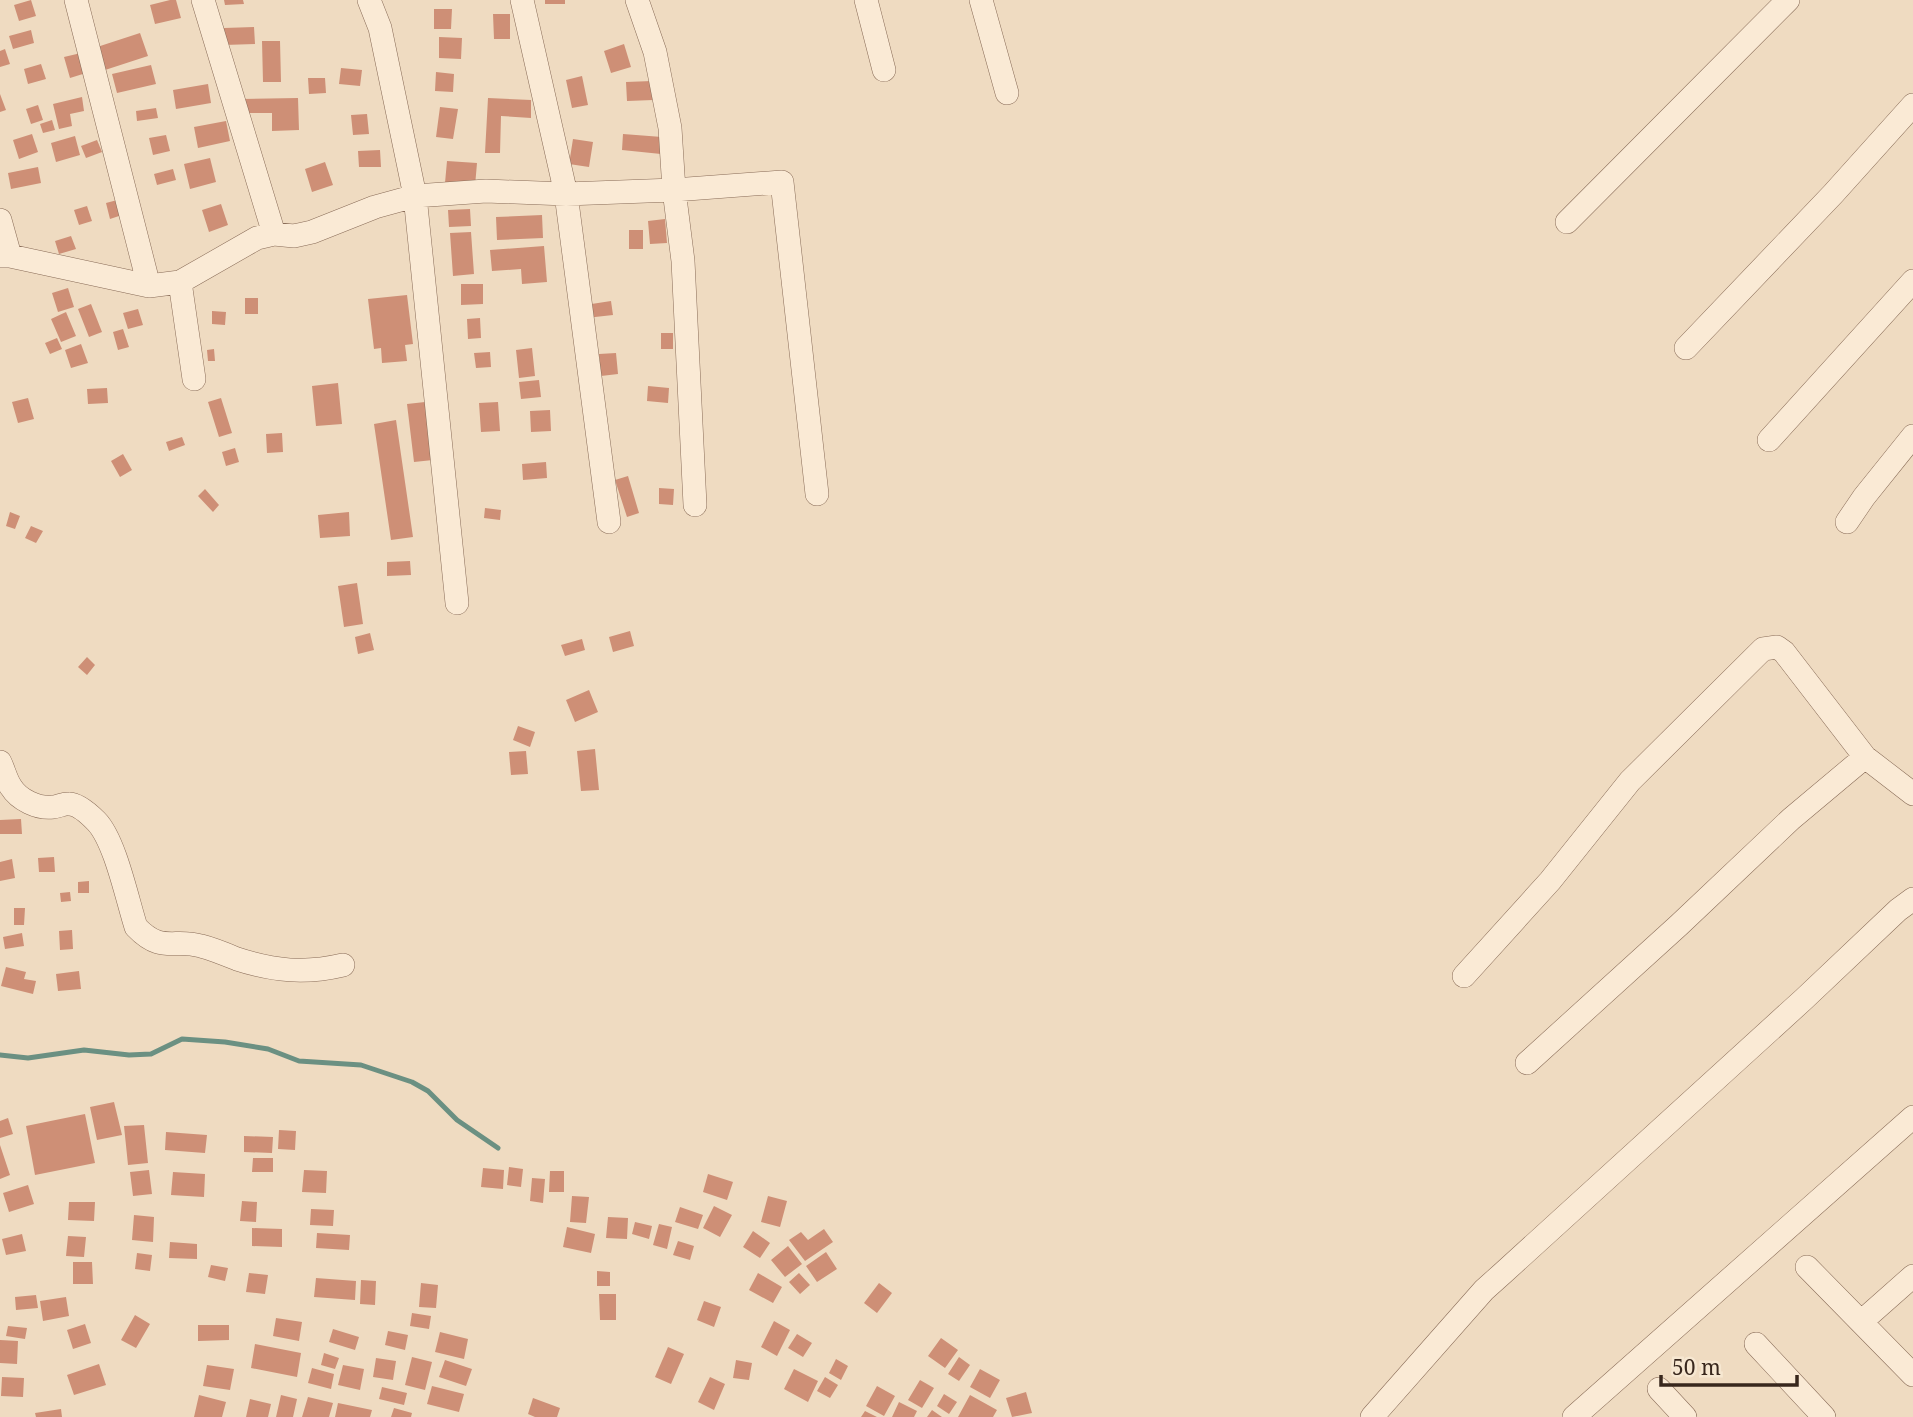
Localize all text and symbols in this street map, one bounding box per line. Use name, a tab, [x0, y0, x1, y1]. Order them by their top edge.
scale bar	[1661, 1344, 1798, 1388]
text: 50 m	[1672, 1353, 1721, 1381]

